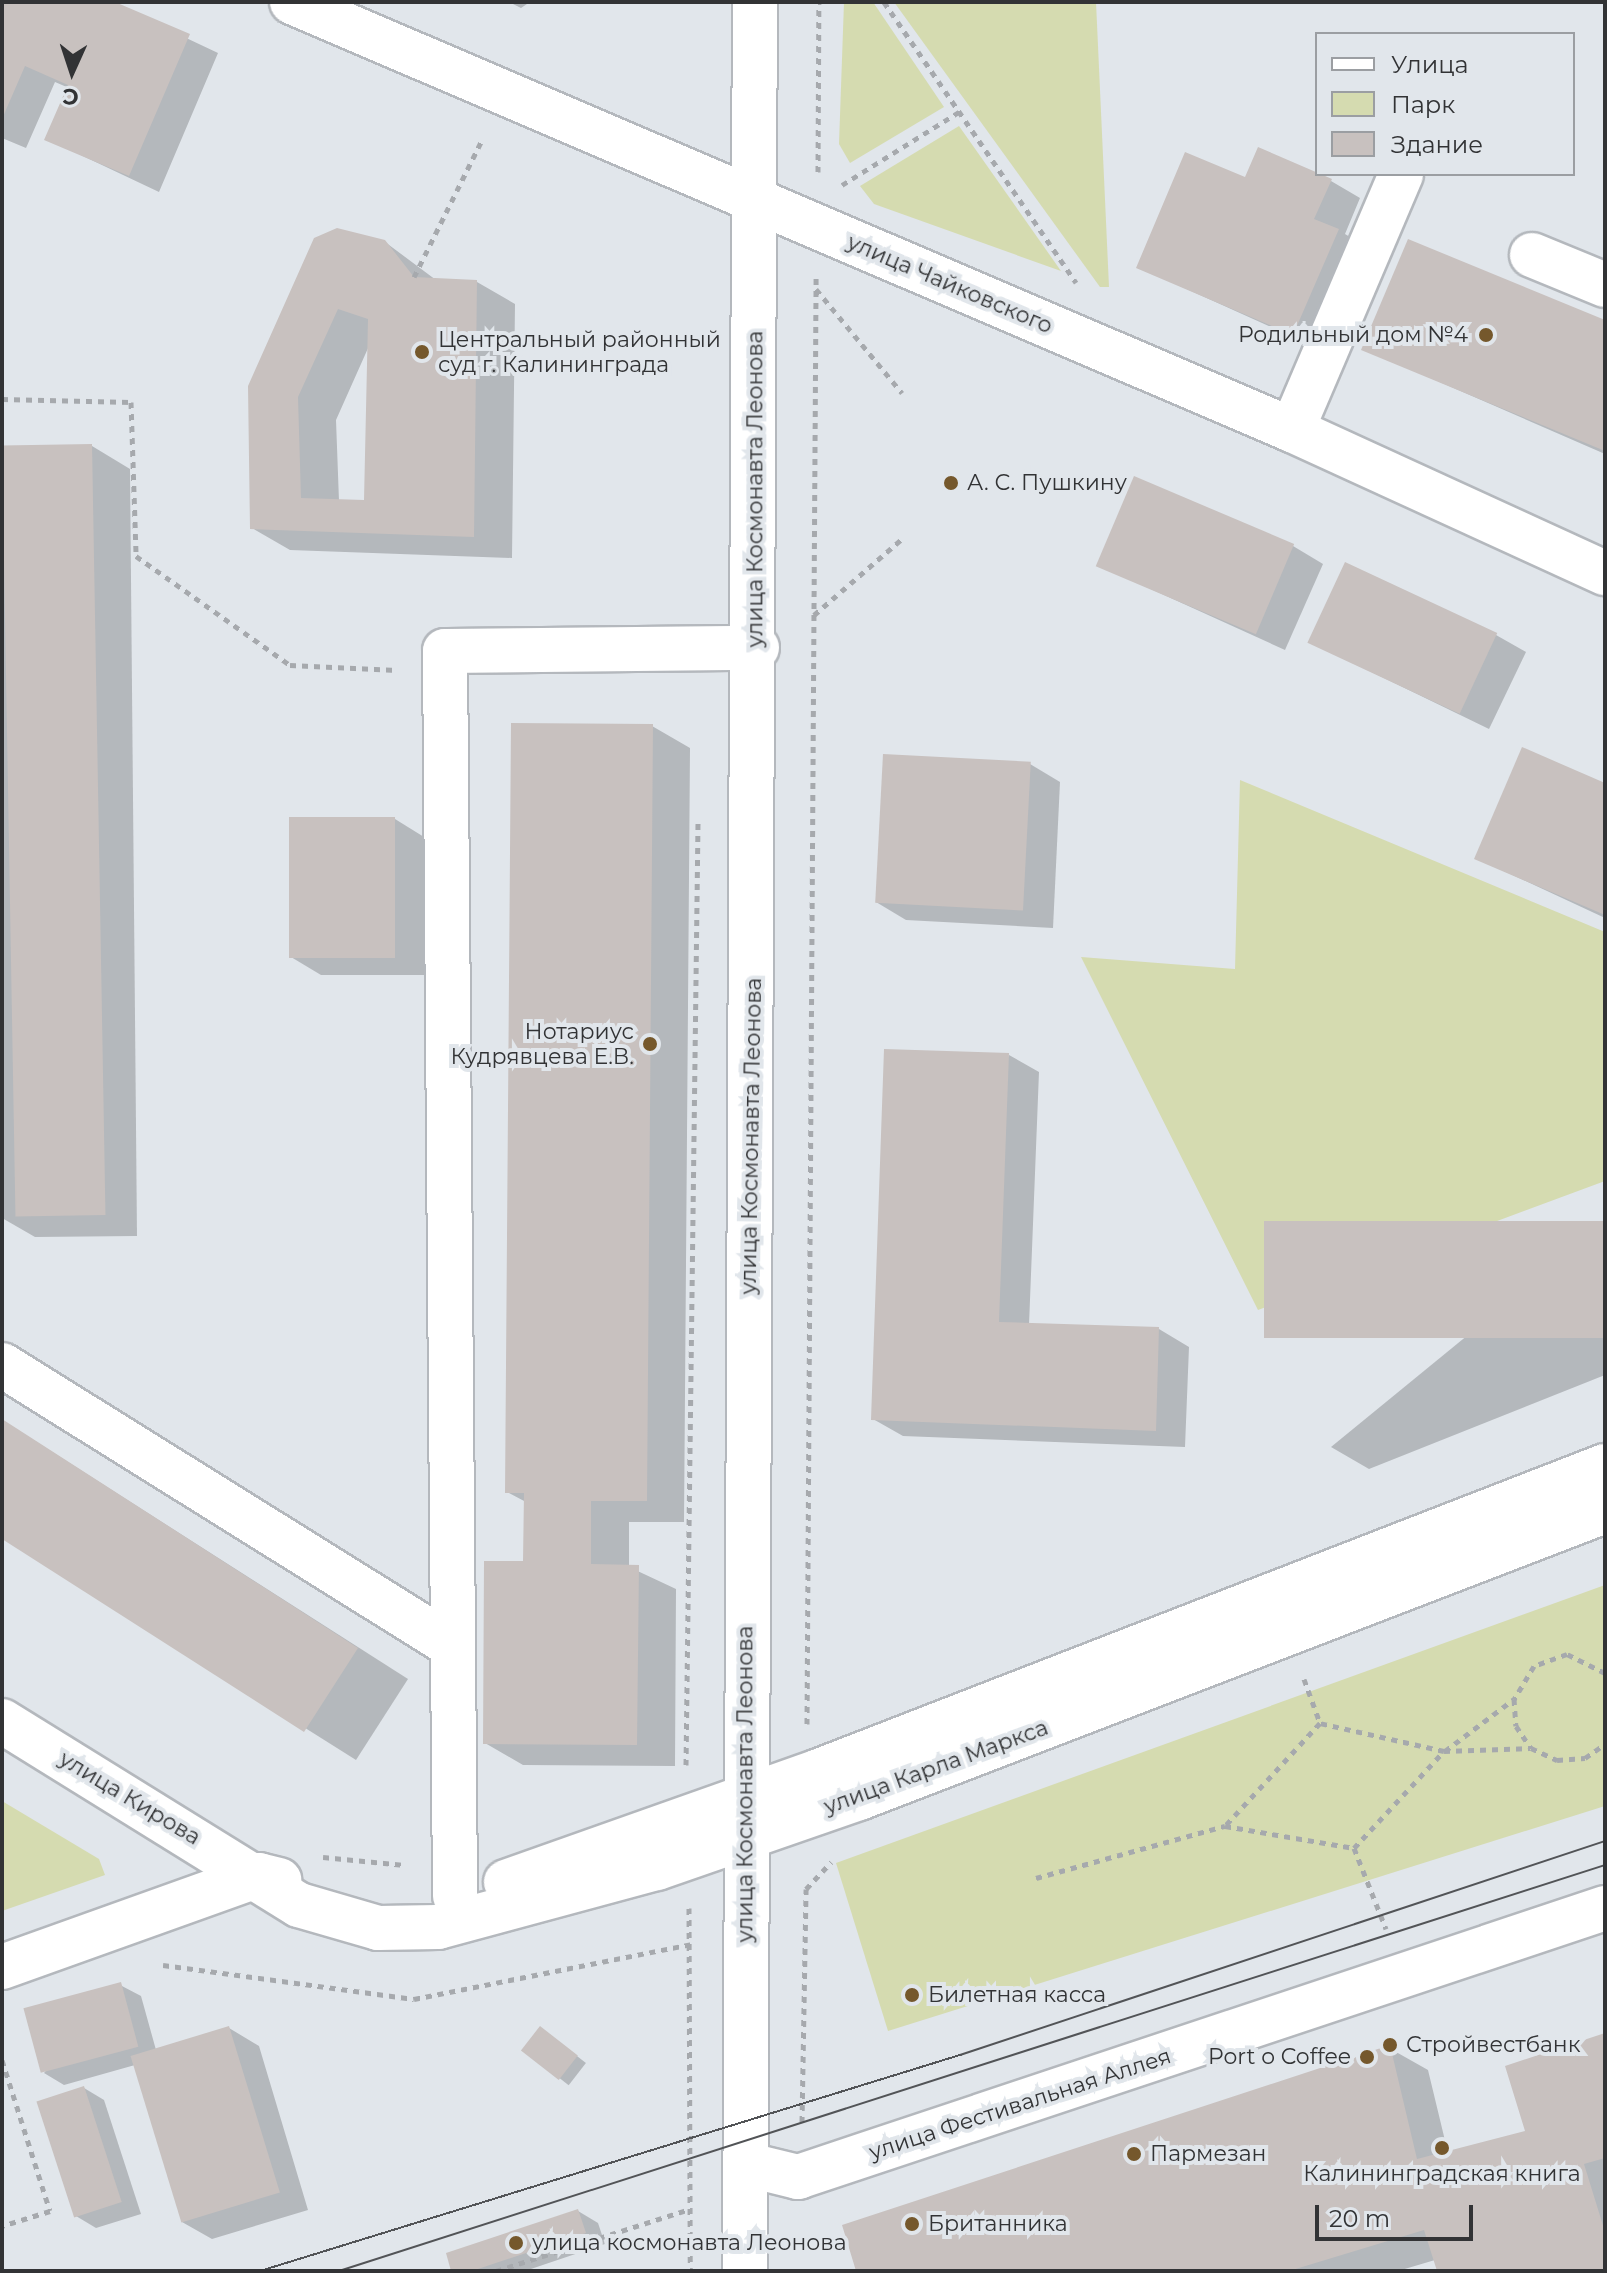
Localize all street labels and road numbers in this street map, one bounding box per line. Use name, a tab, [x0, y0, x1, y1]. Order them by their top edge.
street label: улица Чайковского	[843, 229, 1057, 339]
street label: улица Космонавта Леонова	[742, 331, 768, 647]
street label: улица Космонавта Леонова	[735, 977, 767, 1295]
street label: улица Космонавта Леонова	[732, 1626, 758, 1942]
street label: улица Карла Маркса	[820, 1714, 1052, 1820]
street label: улица Кирова	[55, 1745, 205, 1851]
street label: улица Фестивальная Аллея	[866, 2043, 1174, 2165]

